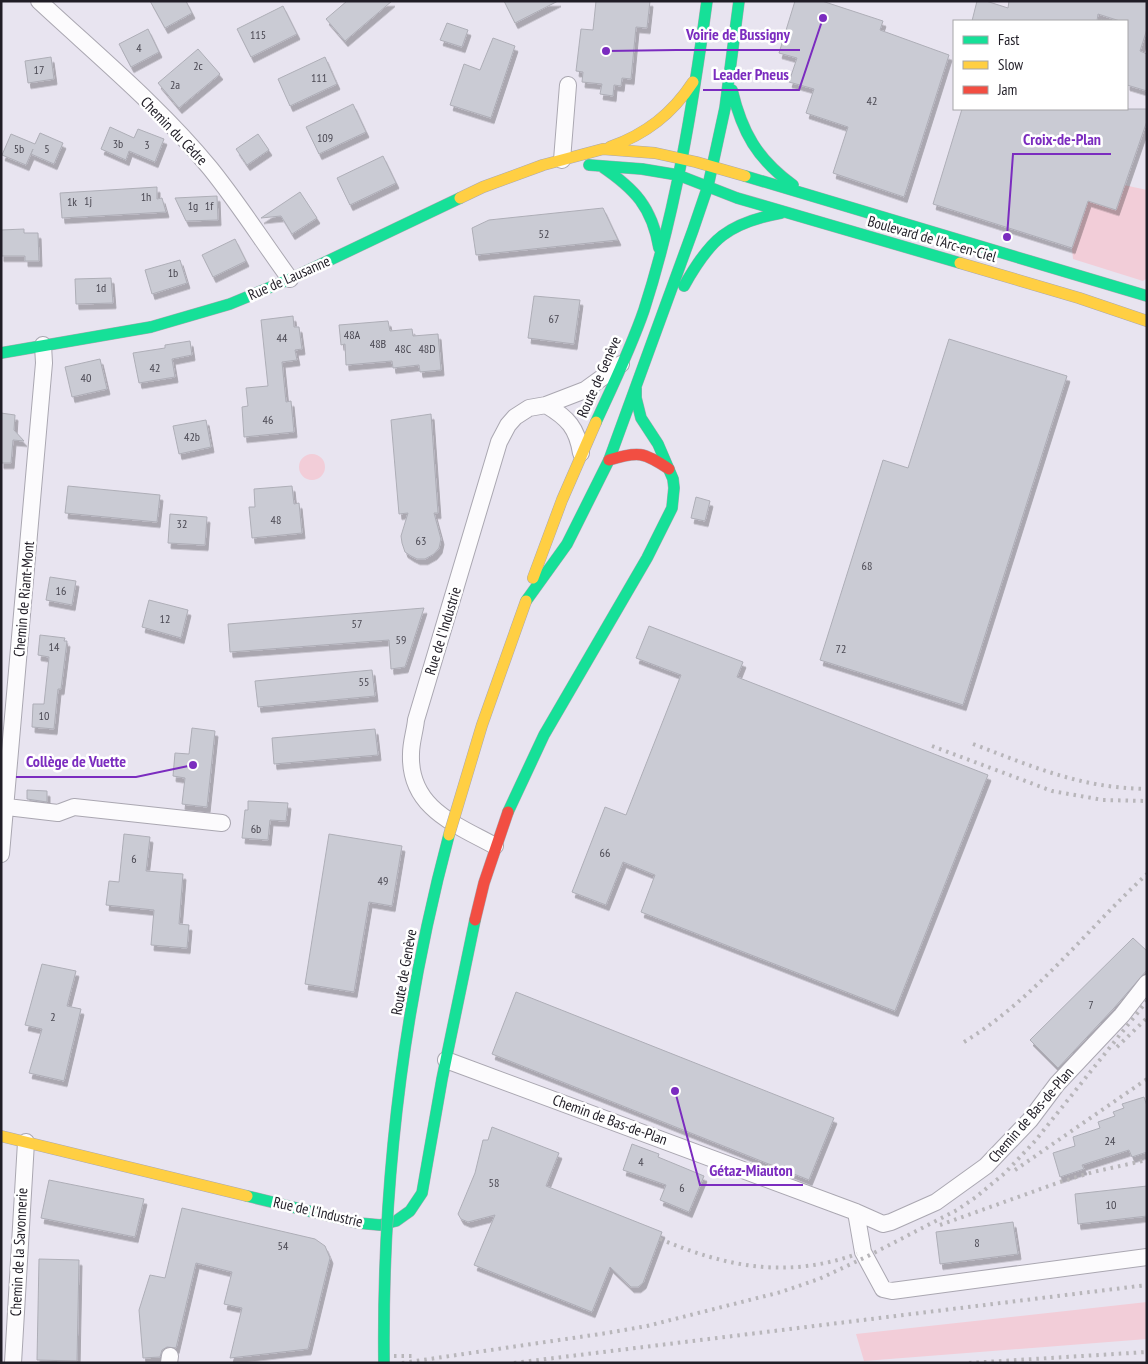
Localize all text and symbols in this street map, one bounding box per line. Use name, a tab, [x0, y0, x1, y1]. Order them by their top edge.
callout: Voirie de Bussigny	[676, 19, 800, 50]
legend	[953, 20, 1128, 110]
text: Voirie de Bussigny	[685, 24, 791, 44]
house number: 115	[250, 27, 266, 42]
text: Fast	[998, 30, 1019, 49]
house number: 4	[136, 40, 142, 55]
text: Slow	[998, 55, 1023, 74]
house number: 2c	[193, 58, 204, 73]
callout: Leader Pneus	[703, 59, 799, 90]
house number: 17	[34, 62, 44, 77]
text: Leader Pneus	[713, 64, 789, 84]
house number: 111	[311, 70, 327, 85]
house number: 2a	[170, 77, 180, 92]
text: Jam	[997, 80, 1017, 99]
street label: Chemin du Cèdre	[137, 92, 212, 169]
house number: 42	[867, 93, 877, 108]
callout: Croix-de-Plan	[1013, 123, 1111, 154]
text: Croix-de-Plan	[1023, 129, 1101, 149]
house number: 109	[317, 130, 333, 145]
house number: 3b	[113, 136, 123, 151]
house number: 3	[144, 137, 150, 152]
house number: 5b	[14, 141, 24, 156]
house number: 5	[44, 141, 50, 156]
house number: 1h	[141, 189, 151, 204]
house number: 1j	[84, 193, 92, 208]
house number: 1k	[67, 194, 77, 209]
house number: 1g	[188, 198, 198, 213]
house number: 1f	[205, 198, 214, 213]
street label: Boulevard de l'Arc-en-Ciel	[866, 211, 999, 266]
house number: 52	[539, 226, 549, 241]
street label: Rue de Lausanne	[245, 251, 333, 304]
house number: 1b	[168, 265, 178, 280]
house number: 1d	[96, 280, 106, 295]
house number: 67	[549, 311, 559, 326]
house number: 48A	[344, 327, 361, 342]
house number: 44	[277, 330, 288, 345]
street label: Route de Genève	[572, 333, 625, 420]
house number: 48B	[370, 336, 387, 351]
house number: 48C	[395, 341, 412, 356]
house number: 48D	[418, 341, 436, 356]
house number: 42	[150, 360, 160, 375]
house number: 40	[81, 370, 91, 385]
house number: 46	[263, 412, 273, 427]
house number: 42b	[184, 429, 200, 444]
house number: 48	[271, 512, 281, 527]
house number: 32	[177, 516, 187, 531]
house number: 63	[416, 533, 426, 548]
street label: Chemin de Riant-Mont	[9, 540, 38, 658]
house number: 68	[862, 558, 872, 573]
house number: 16	[56, 583, 66, 598]
street label: Rue de l'Industrie	[420, 585, 465, 677]
house number: 12	[160, 611, 170, 626]
house number: 57	[352, 616, 362, 631]
house number: 59	[396, 632, 406, 647]
house number: 14	[49, 639, 60, 654]
house number: 72	[836, 641, 846, 656]
house number: 55	[359, 674, 369, 689]
house number: 10	[39, 708, 49, 723]
callout: Collège de Vuette	[16, 746, 136, 777]
text: Collège de Vuette	[26, 751, 126, 771]
house number: 6b	[251, 821, 261, 836]
house number: 66	[600, 845, 610, 860]
house number: 6	[131, 851, 137, 866]
house number: 49	[378, 873, 388, 888]
street label: Route de Genève	[387, 927, 420, 1016]
house number: 7	[1088, 997, 1094, 1012]
house number: 2	[50, 1009, 56, 1024]
street label: Chemin de Bas-de-Plan	[984, 1063, 1077, 1166]
street label: Chemin de Bas-de-Plan	[550, 1090, 670, 1149]
house number: 24	[1105, 1133, 1116, 1148]
house number: 4	[638, 1154, 644, 1169]
callout: Gétaz-Miauton	[700, 1154, 803, 1185]
text: Gétaz-Miauton	[709, 1160, 793, 1180]
house number: 58	[489, 1175, 499, 1190]
house number: 6	[679, 1180, 685, 1195]
street label: Chemin de la Savonnerie	[6, 1187, 31, 1317]
street label: Rue de l'Industrie	[272, 1192, 365, 1231]
house number: 10	[1106, 1197, 1116, 1212]
house number: 8	[974, 1235, 980, 1250]
house number: 54	[278, 1238, 289, 1253]

